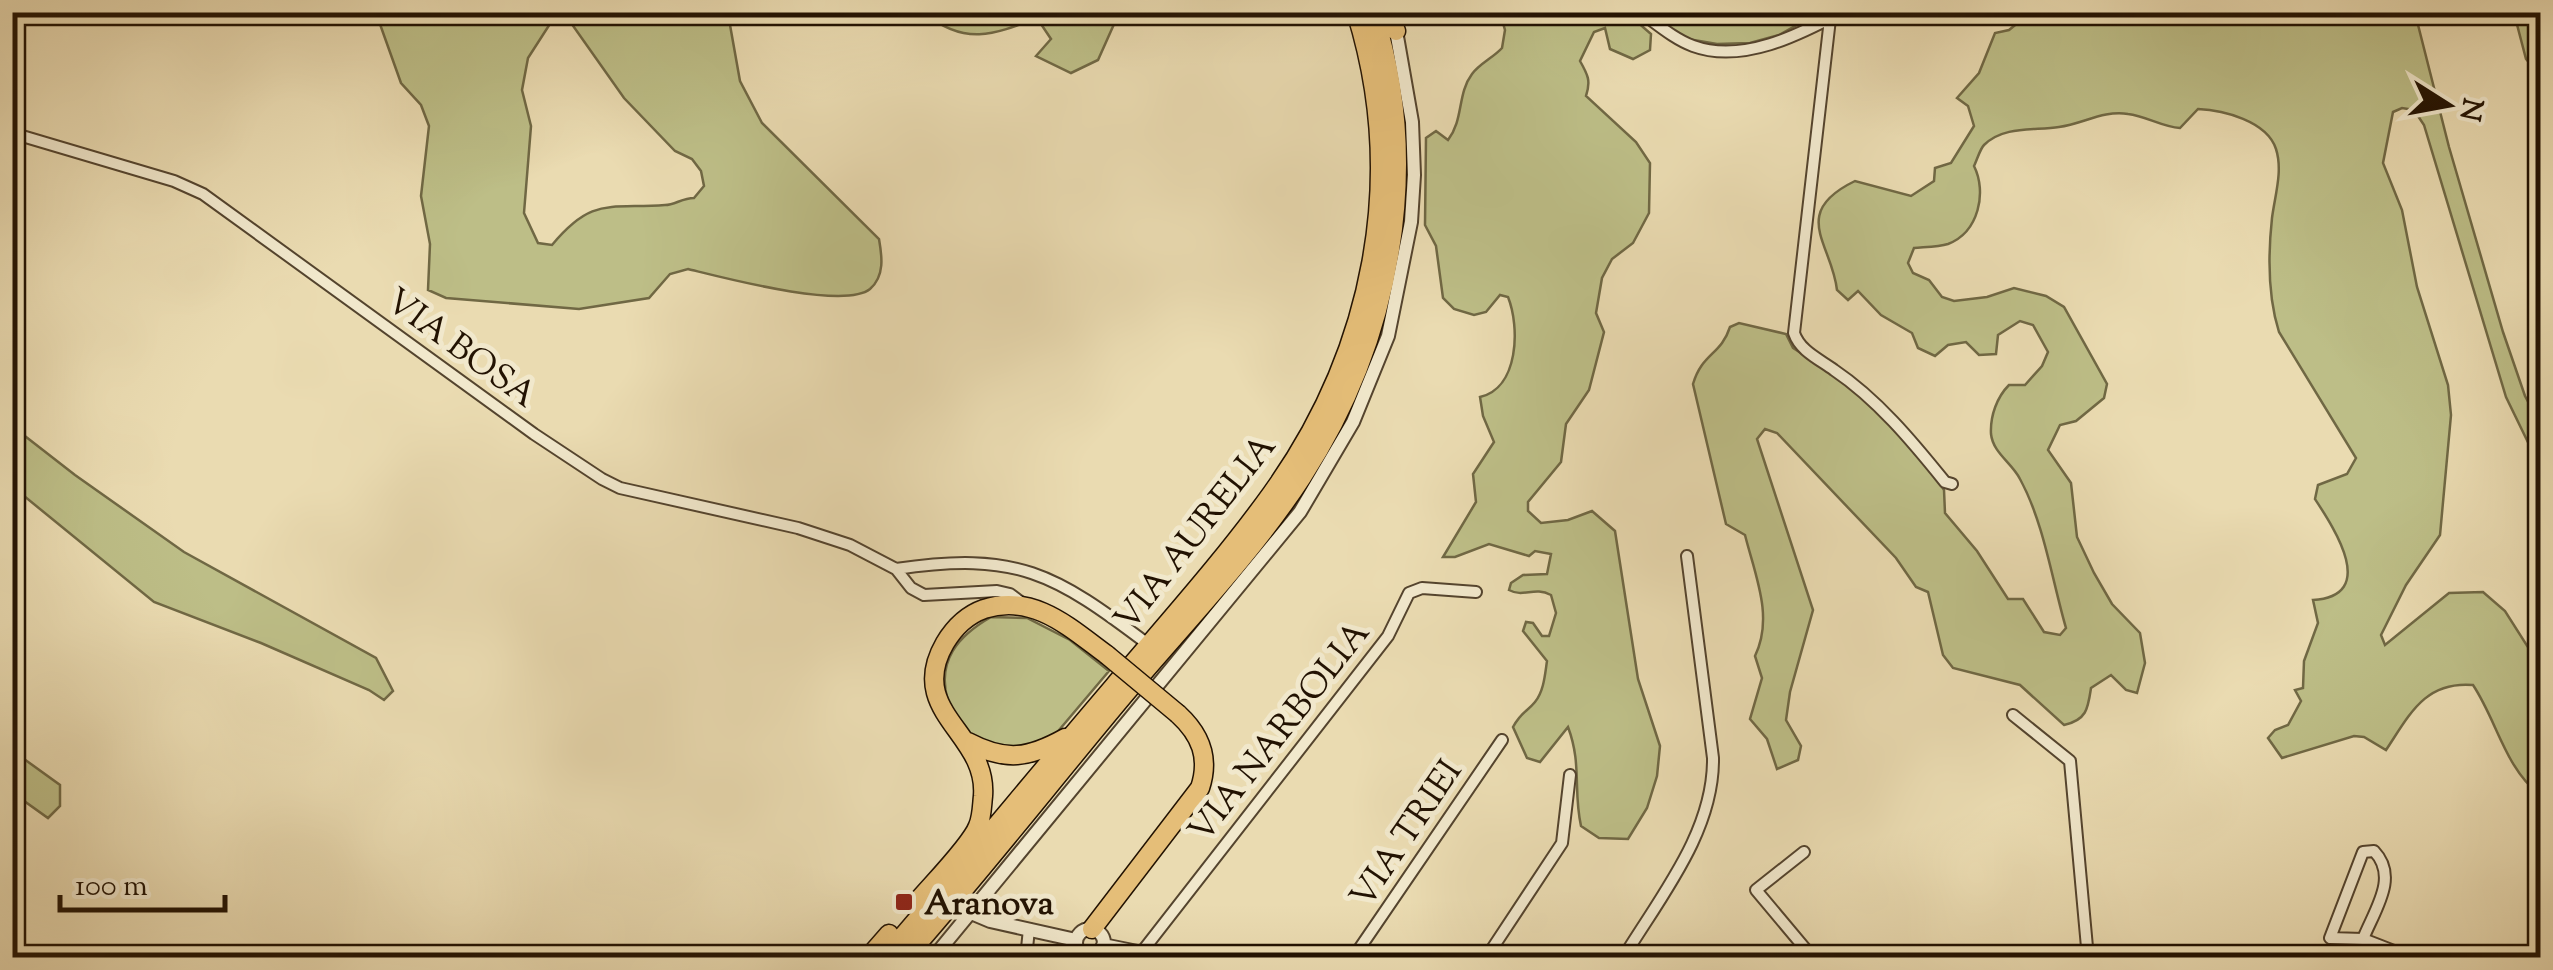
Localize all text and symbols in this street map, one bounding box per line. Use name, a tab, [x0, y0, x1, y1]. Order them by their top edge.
north arrow	[2398, 55, 2498, 155]
text: N	[2448, 94, 2491, 124]
street label: VIA BOSA	[374, 278, 546, 422]
street label: VIA AURELIA	[1103, 425, 1290, 644]
street label: VIA NARBOLIA	[1178, 611, 1384, 855]
street label: VIA TRIEI	[1339, 750, 1476, 919]
scale bar	[60, 850, 225, 912]
text: 100 m	[75, 866, 148, 909]
place label: Aranova	[924, 880, 1054, 931]
marker: Aranova	[893, 891, 915, 913]

